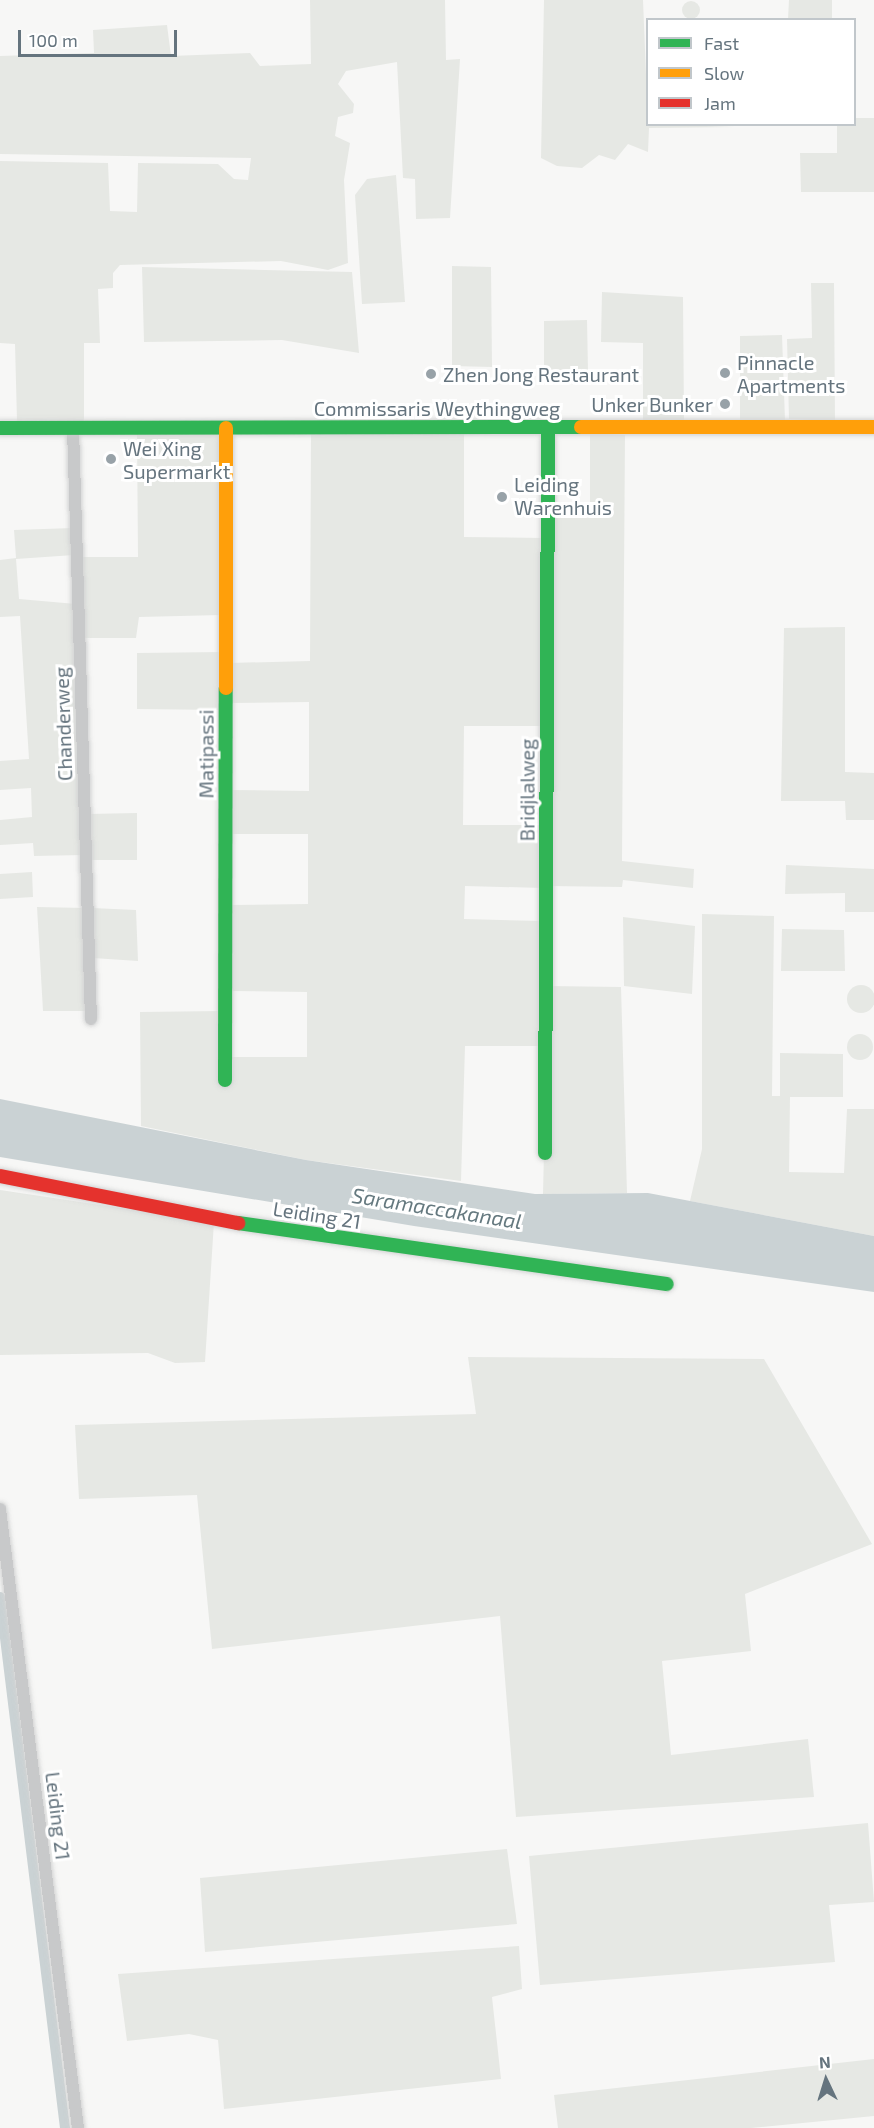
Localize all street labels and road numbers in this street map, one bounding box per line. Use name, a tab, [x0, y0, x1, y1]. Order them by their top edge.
street label: Commissaris Weythingweg	[314, 396, 560, 420]
street label: Chanderweg	[49, 667, 77, 781]
street label: Matipassi	[194, 710, 218, 798]
street label: Bridjlalweg	[515, 739, 539, 841]
street label: Leiding 21	[271, 1196, 363, 1234]
street label: Leiding 21	[41, 1770, 75, 1862]

